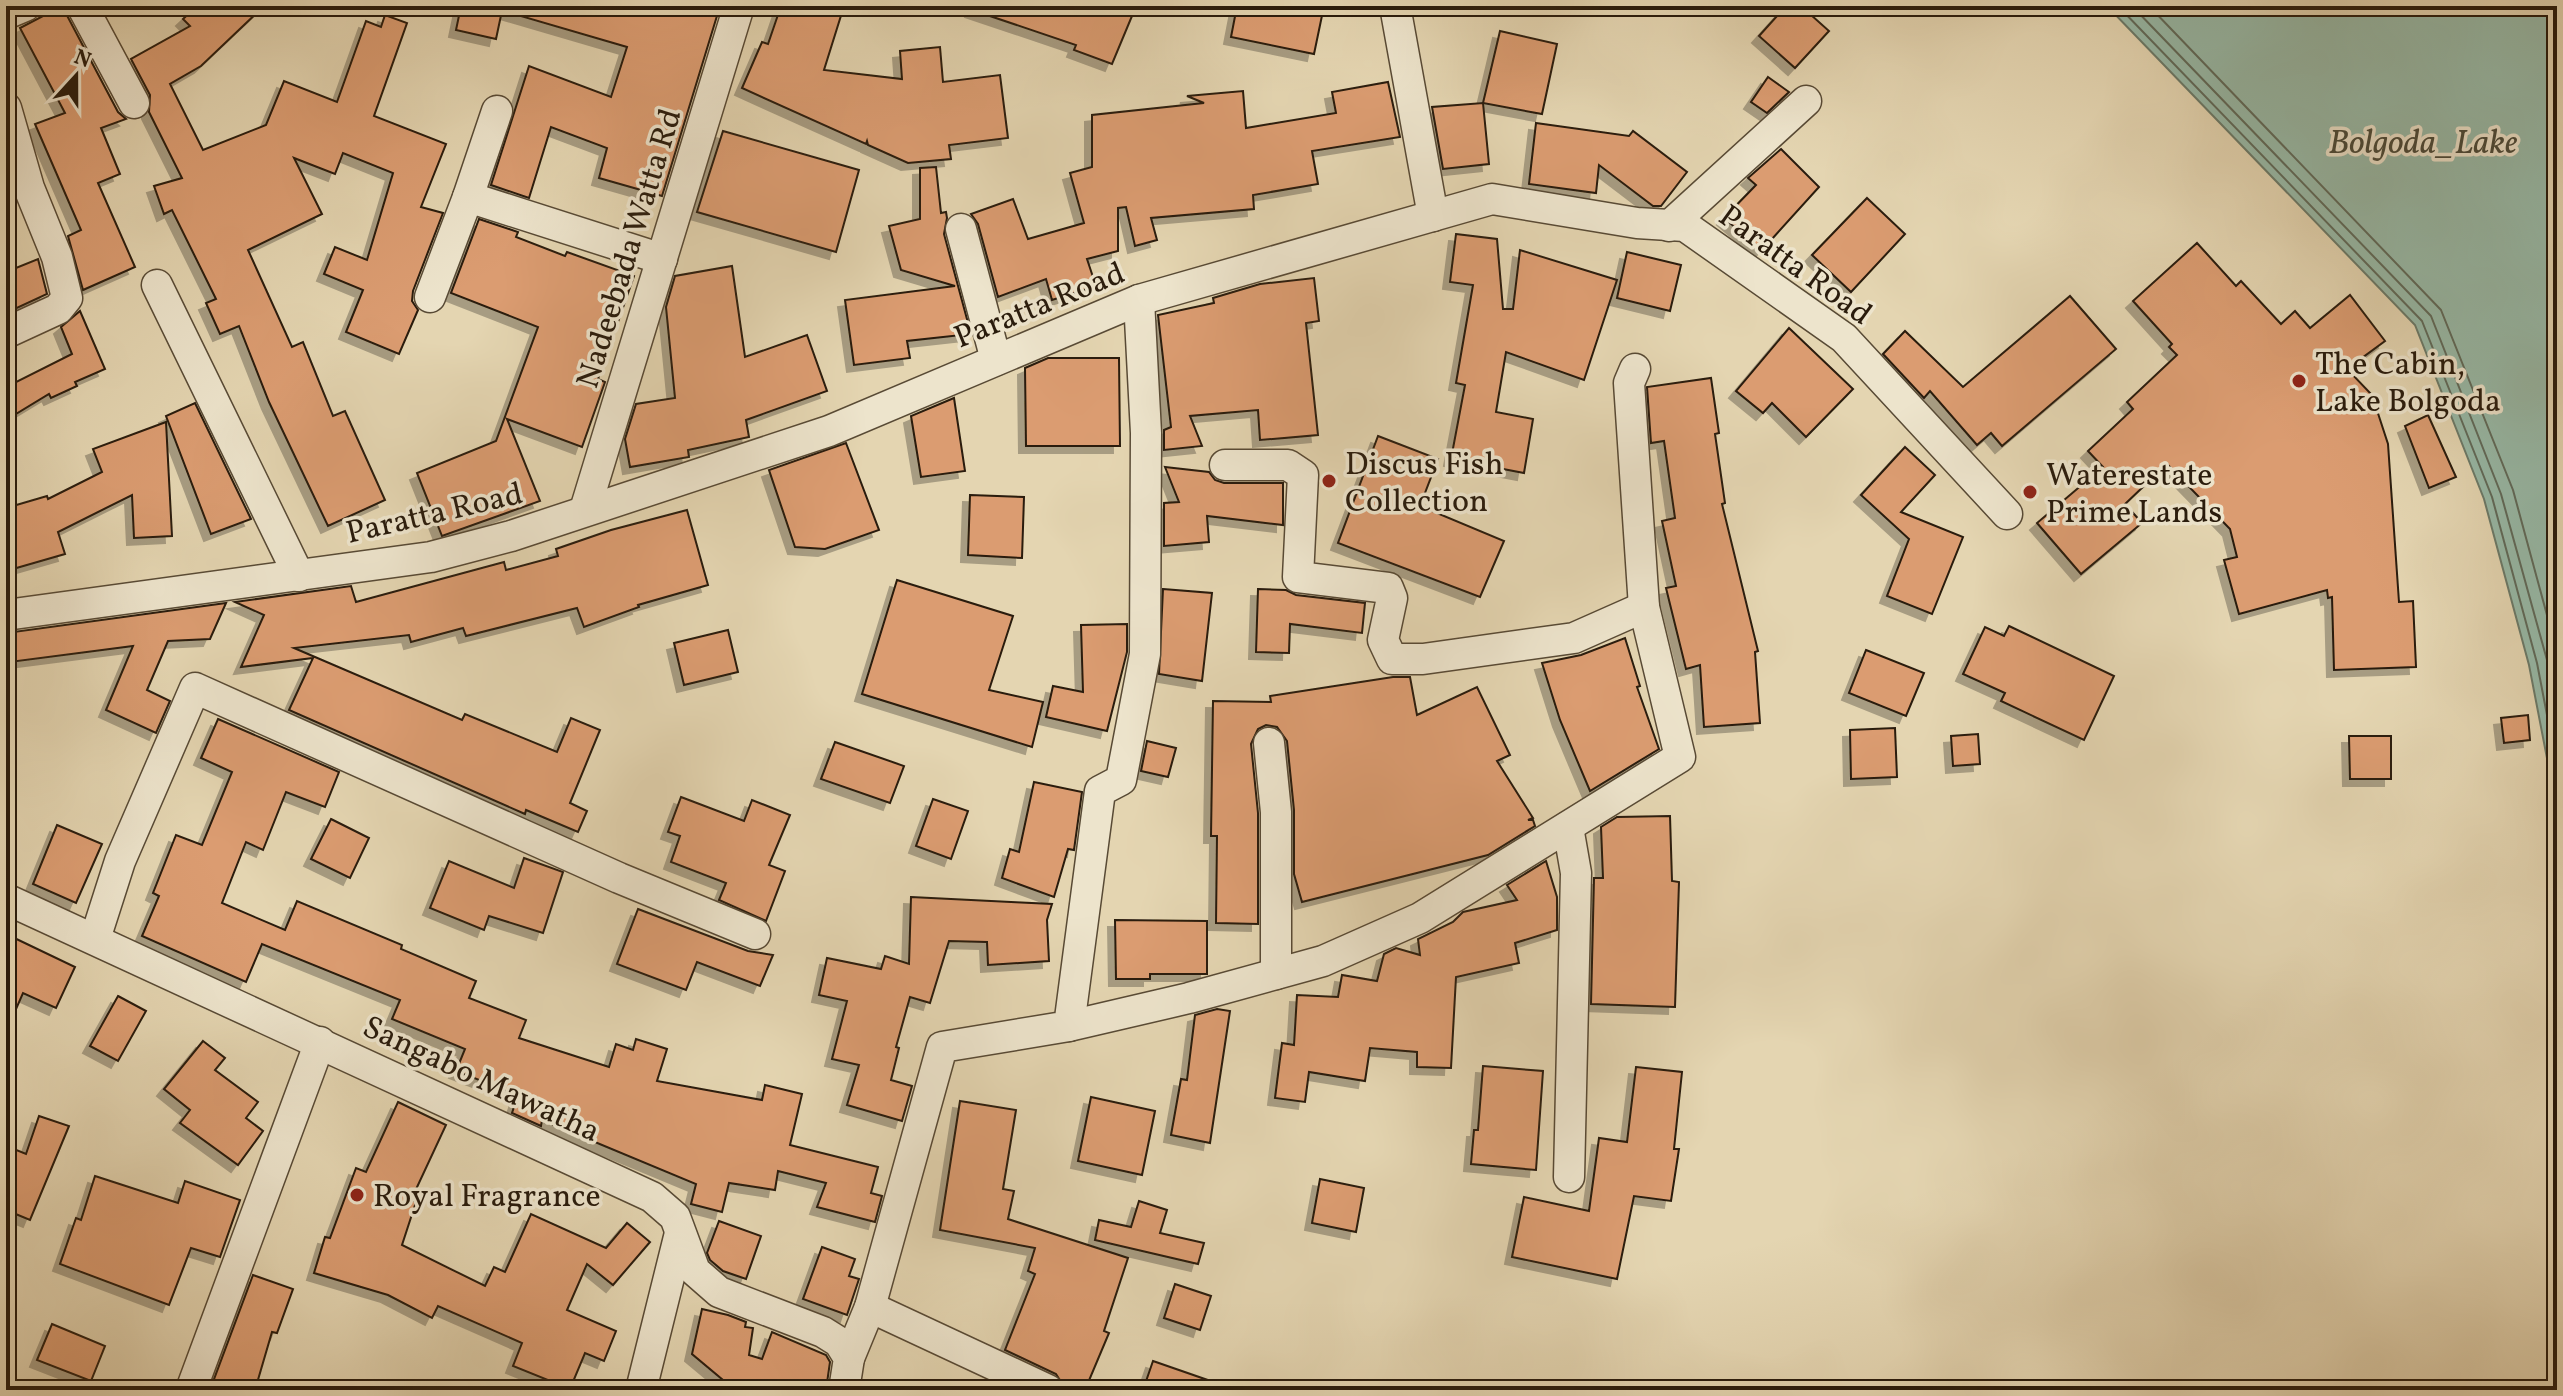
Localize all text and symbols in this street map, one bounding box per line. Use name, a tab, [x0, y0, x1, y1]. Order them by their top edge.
north arrow	[36, 36, 116, 116]
text: N	[69, 42, 95, 77]
street label: Nadeebada Watta Rd	[567, 104, 694, 394]
water label: Bolgoda_Lake	[2329, 121, 2518, 168]
street label: Paratta Road	[1708, 196, 1880, 337]
street label: Paratta Road	[948, 253, 1132, 361]
place label: The Cabin, Lake Bolgoda	[2315, 344, 2501, 425]
marker: The Cabin, Lake Bolgoda	[2290, 372, 2308, 390]
place label: Discus Fish Collection	[1345, 444, 1504, 525]
place label: Waterestate Prime Lands	[2046, 455, 2222, 536]
marker: Discus Fish Collection	[1320, 472, 1338, 490]
street label: Paratta Road	[342, 473, 527, 557]
marker: Waterestate Prime Lands	[2021, 483, 2039, 501]
street label: Sangabo Mawatha	[355, 1006, 607, 1155]
place label: Royal Fragrance	[373, 1176, 601, 1220]
marker: Royal Fragrance	[348, 1186, 366, 1204]

